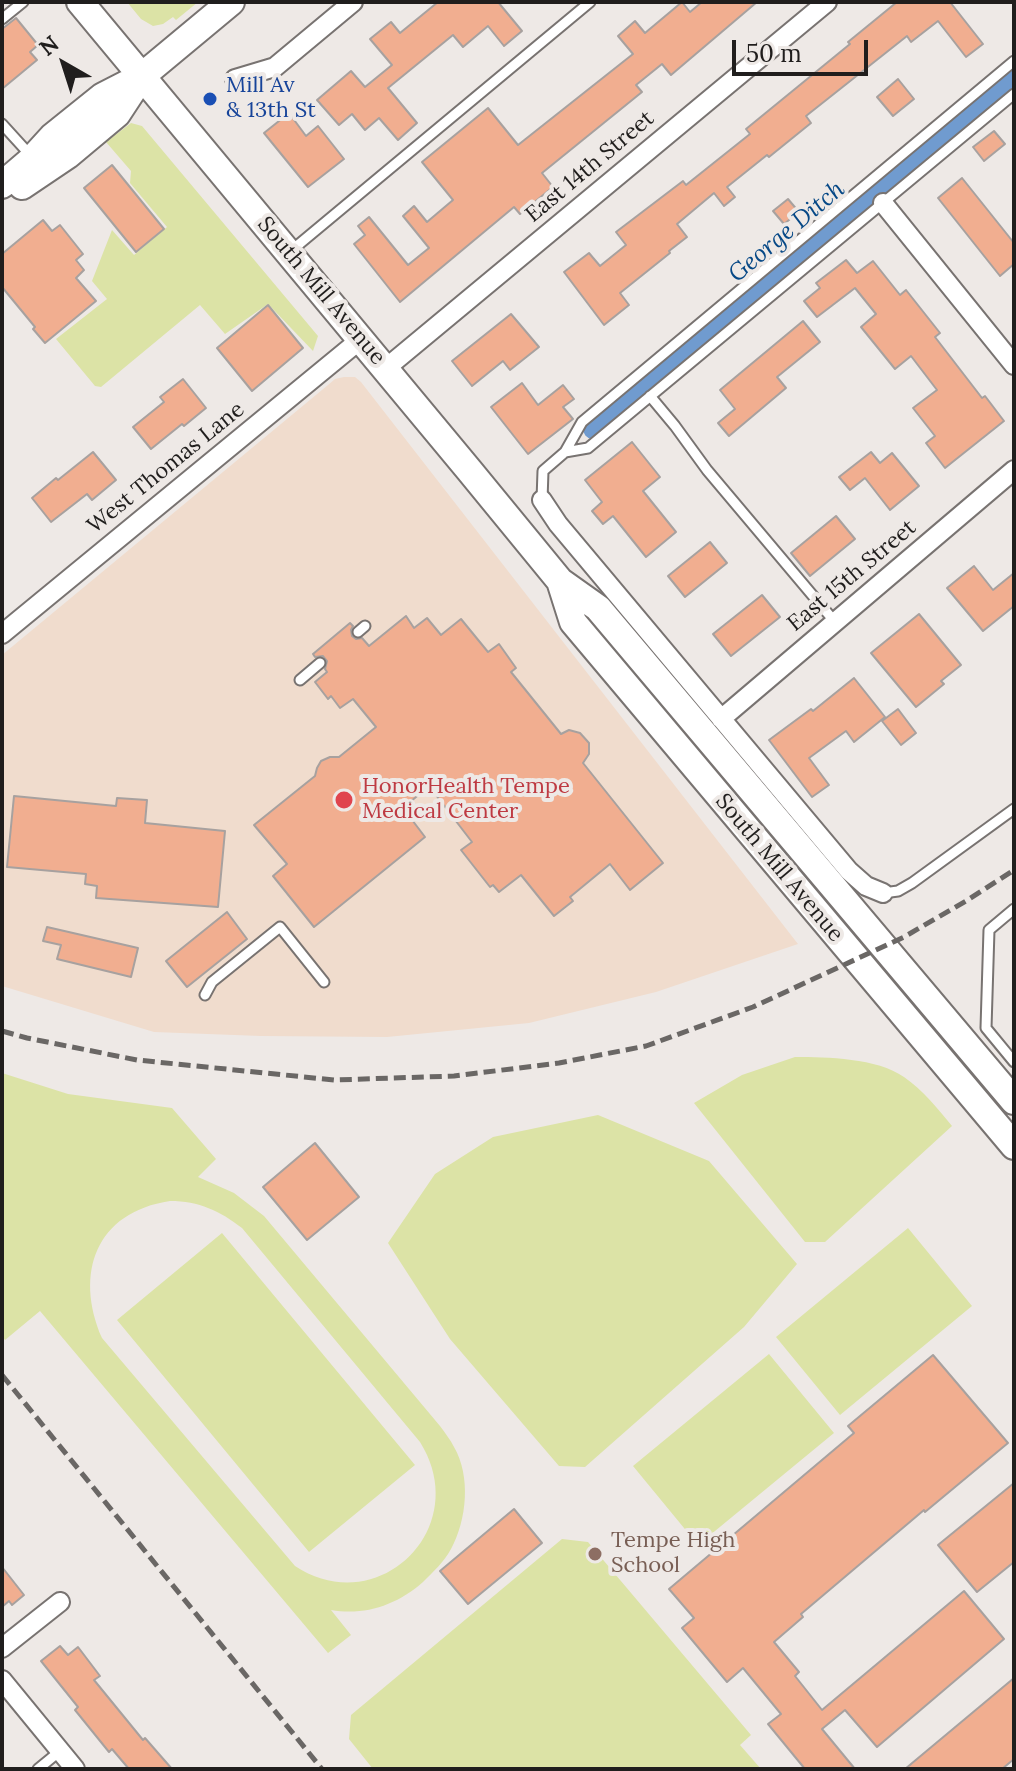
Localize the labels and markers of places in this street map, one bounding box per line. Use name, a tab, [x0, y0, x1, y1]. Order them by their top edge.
place label: Mill Av & 13th St	[226, 73, 316, 124]
marker: Mill Av & 13th St	[201, 90, 219, 108]
place label: HonorHealth Tempe Medical Center	[362, 774, 570, 826]
marker: HonorHealth Tempe Medical Center	[333, 789, 355, 811]
place label: Tempe High School	[611, 1528, 735, 1580]
marker: Tempe High School	[586, 1545, 604, 1563]

